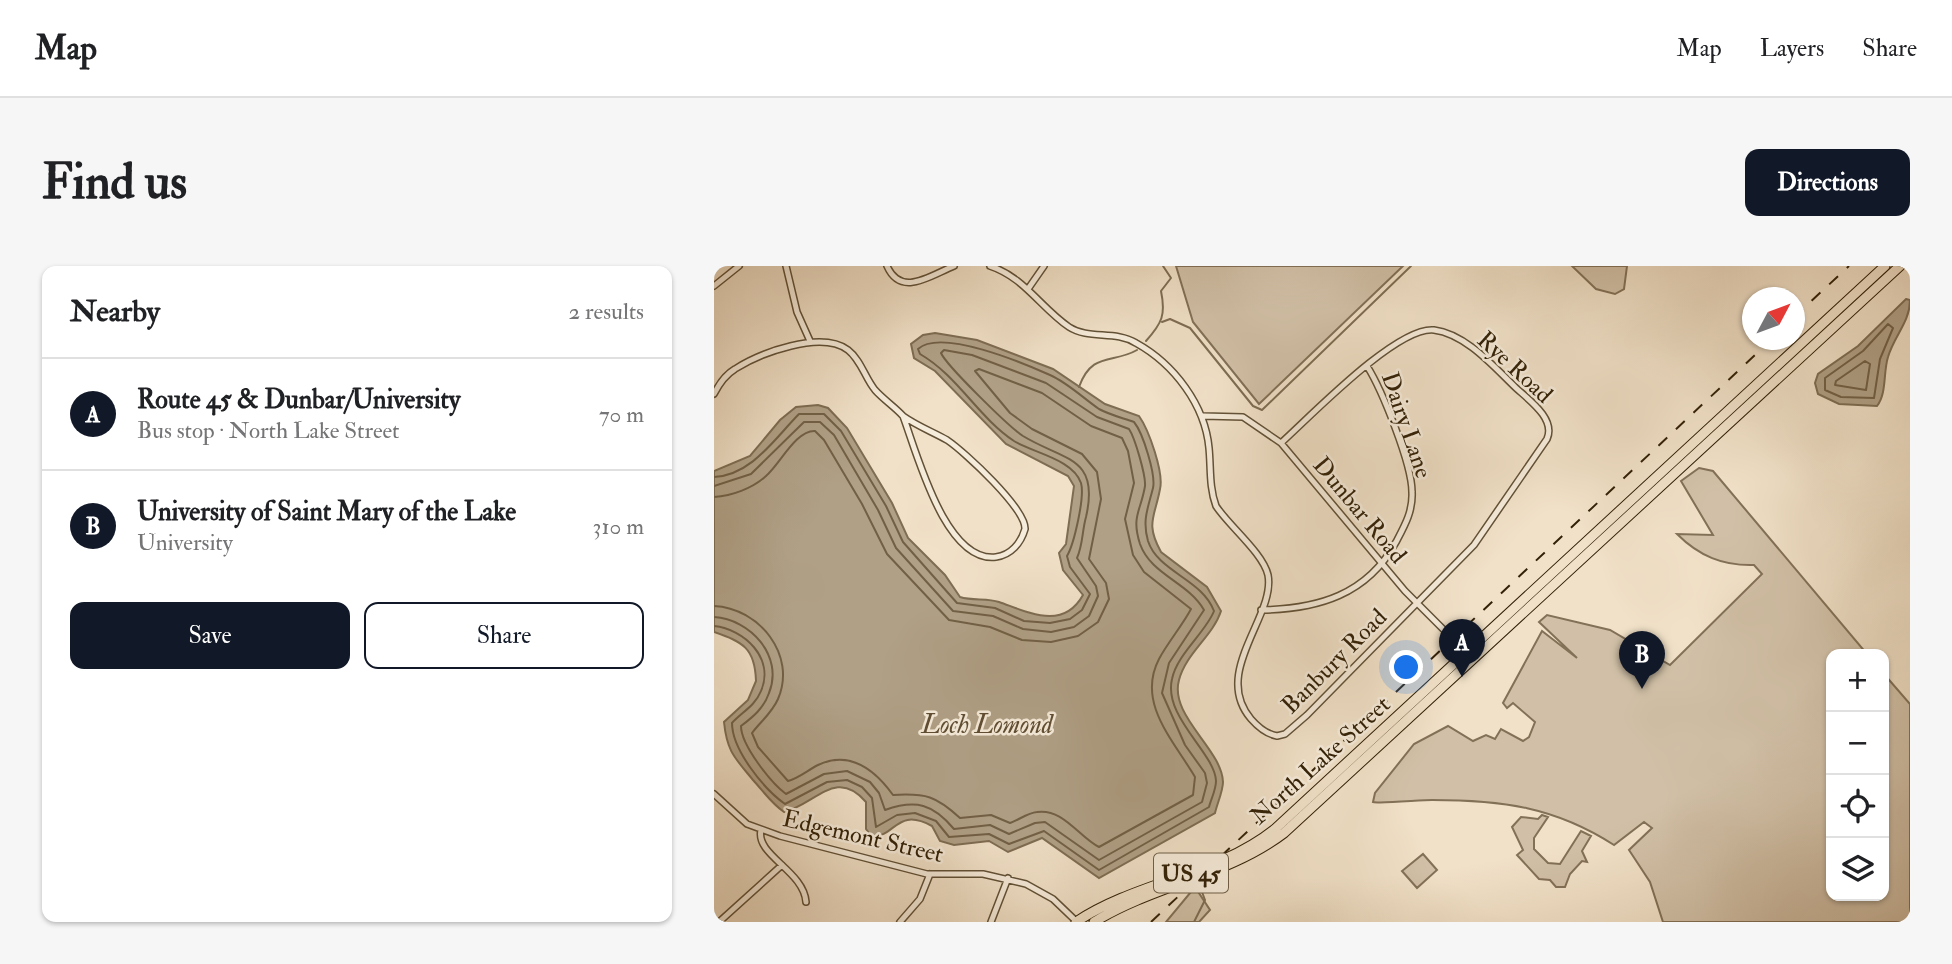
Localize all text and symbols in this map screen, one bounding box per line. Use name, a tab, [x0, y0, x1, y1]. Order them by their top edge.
text: Map	[35, 28, 97, 69]
text: Map	[1677, 33, 1722, 64]
text: Layers	[1760, 33, 1824, 64]
text: Share	[1862, 33, 1917, 64]
button: Directions	[1745, 149, 1910, 216]
text: Find us	[42, 152, 187, 213]
north arrow	[1742, 287, 1805, 350]
text: Nearby	[70, 293, 160, 330]
text: 2 results	[569, 297, 644, 326]
street label: Rye Road	[1470, 325, 1559, 410]
street label: Dairy Lane	[1374, 368, 1439, 482]
text: Route 45 & Dunbar/University	[137, 384, 460, 416]
text: A	[86, 400, 100, 429]
text: 70 m	[599, 400, 644, 429]
text: Bus stop · North Lake Street	[137, 416, 400, 445]
street label: Dunbar Road	[1306, 451, 1413, 570]
text: University of Saint Mary of the Lake	[137, 496, 516, 528]
text: B	[85, 512, 101, 541]
text: 310 m	[593, 512, 644, 541]
text: University	[137, 528, 233, 557]
button: Save	[70, 602, 350, 669]
button: Share	[364, 602, 644, 669]
street label: Banbury Road	[1275, 602, 1394, 721]
pin: A	[1439, 619, 1485, 677]
pin: B	[1619, 631, 1665, 689]
map controls	[1826, 649, 1889, 901]
button: +	[1826, 649, 1889, 712]
your location	[1389, 650, 1423, 684]
street label: North Lake Street	[1244, 689, 1397, 831]
water label: Loch Lomond	[920, 709, 1055, 741]
button: −	[1826, 712, 1889, 775]
button: locate	[1826, 775, 1889, 838]
street label: Edgemont Street	[780, 803, 946, 870]
button: layers	[1826, 838, 1889, 901]
road number: US 45	[1154, 853, 1228, 892]

